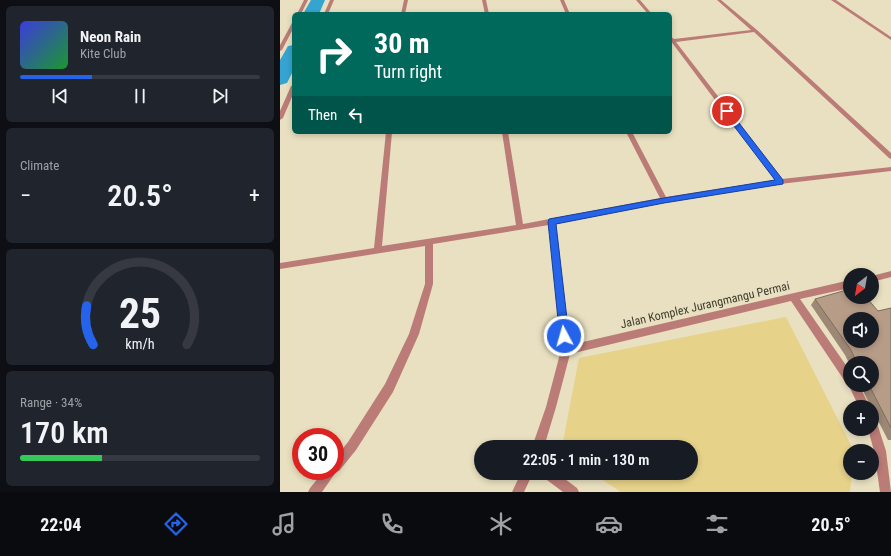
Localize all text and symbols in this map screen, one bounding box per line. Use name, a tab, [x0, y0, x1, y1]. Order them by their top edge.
text: 30 m	[374, 27, 430, 60]
text: Neon Rain	[80, 28, 141, 46]
icon: right	[308, 28, 360, 80]
text: Kite Club	[80, 46, 126, 61]
text: Turn right	[374, 61, 442, 82]
icon: previous	[49, 85, 71, 107]
icon: pause	[129, 85, 151, 107]
icon: next	[209, 85, 231, 107]
pin	[710, 94, 744, 128]
icon: arrive	[716, 100, 738, 122]
icon: left	[345, 104, 367, 126]
text: Then	[308, 106, 337, 124]
text: Climate	[20, 158, 59, 173]
text: 20.5°	[107, 178, 173, 213]
text: −	[20, 183, 31, 208]
text: +	[249, 183, 260, 208]
north arrow	[843, 268, 879, 304]
map controls	[843, 268, 879, 480]
street label: Jalan Komplex Jurangmangu Permai	[619, 279, 791, 331]
text: 25	[119, 289, 161, 338]
button: sound	[843, 312, 879, 348]
position arrow	[543, 315, 585, 357]
text: km/h	[125, 335, 155, 351]
button: search	[843, 356, 879, 392]
text: Range · 34%	[20, 395, 82, 410]
button: +	[843, 400, 879, 436]
text: 170 km	[20, 415, 109, 450]
speed limit sign: 30	[292, 428, 344, 480]
button: −	[843, 444, 879, 480]
text: 22:05 · 1 min · 130 m	[523, 451, 649, 469]
icon: directions	[162, 510, 190, 538]
icon: music	[270, 510, 298, 538]
icon: phone	[378, 510, 406, 538]
icon: climate	[487, 510, 515, 538]
icon: car	[595, 510, 623, 538]
icon: filters	[703, 510, 731, 538]
text: 22:04	[40, 514, 81, 535]
text: 20.5°	[811, 514, 851, 535]

